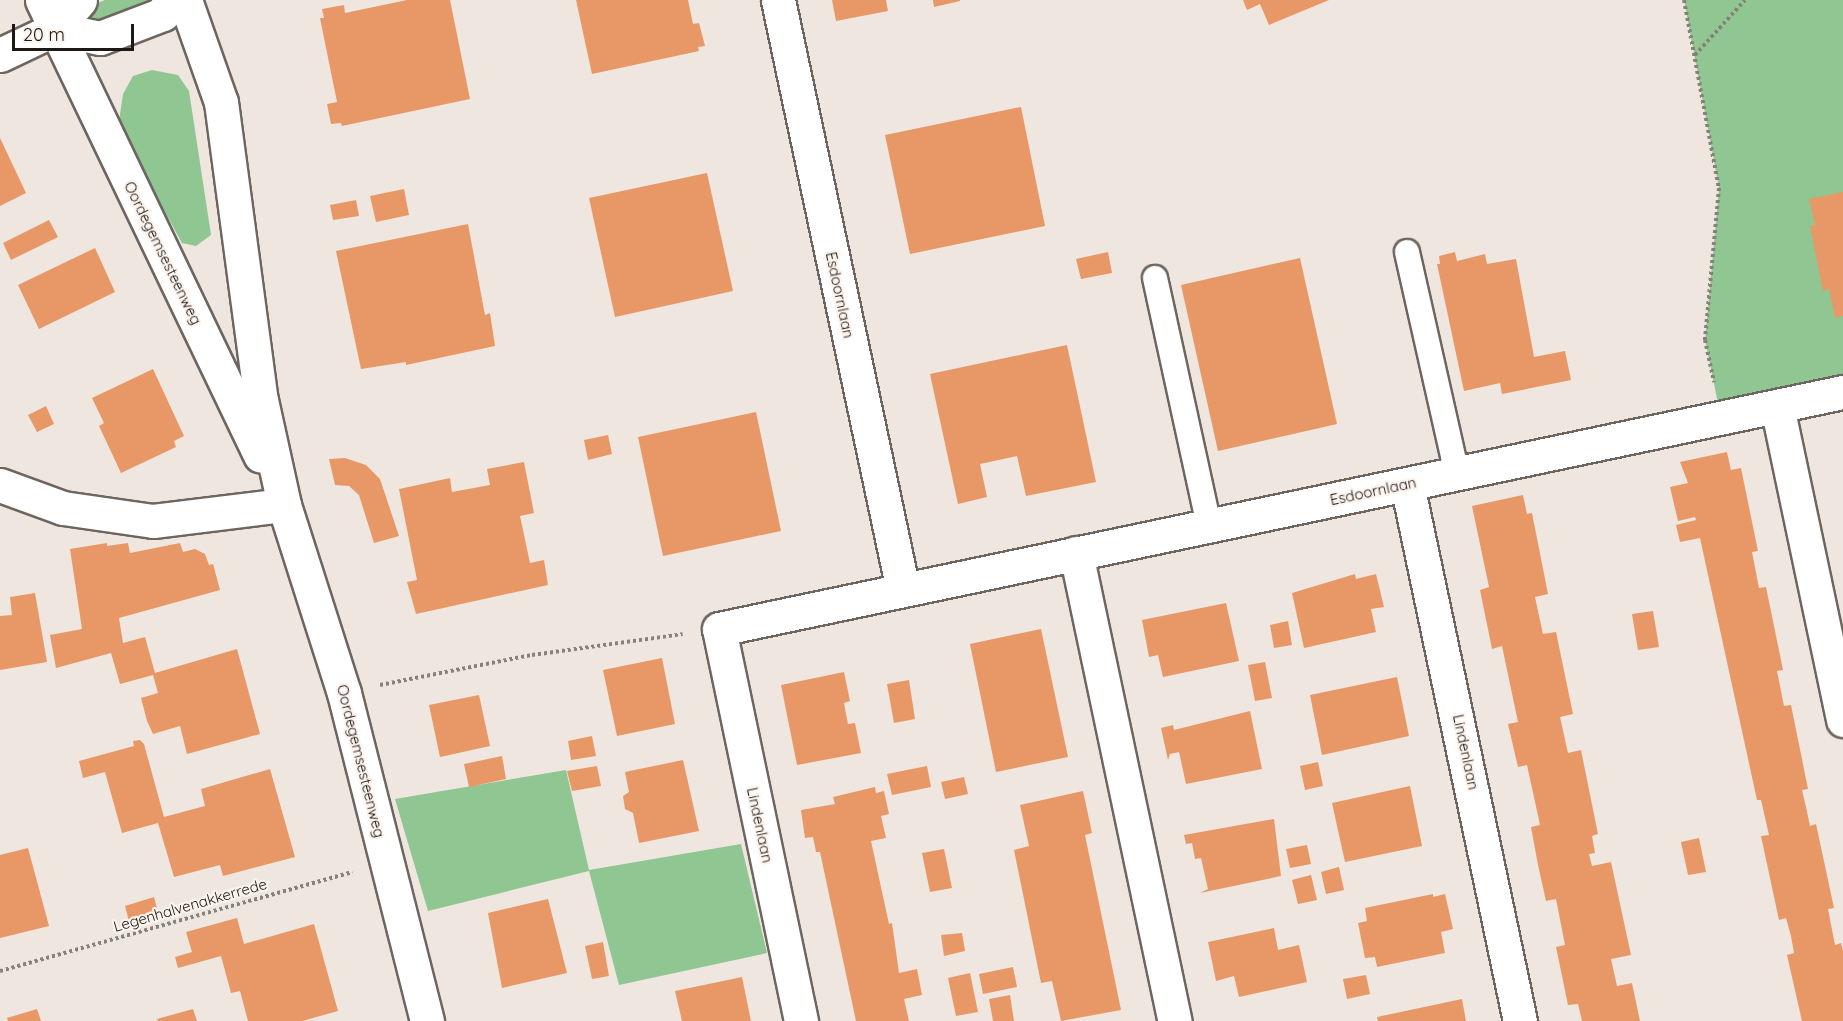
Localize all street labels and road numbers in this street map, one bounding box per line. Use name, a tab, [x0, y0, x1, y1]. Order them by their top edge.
street label: Oordegemsesteenweg	[120, 178, 206, 328]
street label: Esdoornlaan	[822, 250, 858, 340]
street label: Esdoornlaan	[1328, 473, 1418, 509]
street label: Oordegemsesteenweg	[333, 683, 389, 839]
street label: Lindenlaan	[1449, 713, 1483, 791]
street label: Lindenlaan	[743, 786, 777, 864]
street label: Legenhalvenakkerrede	[111, 874, 269, 936]

